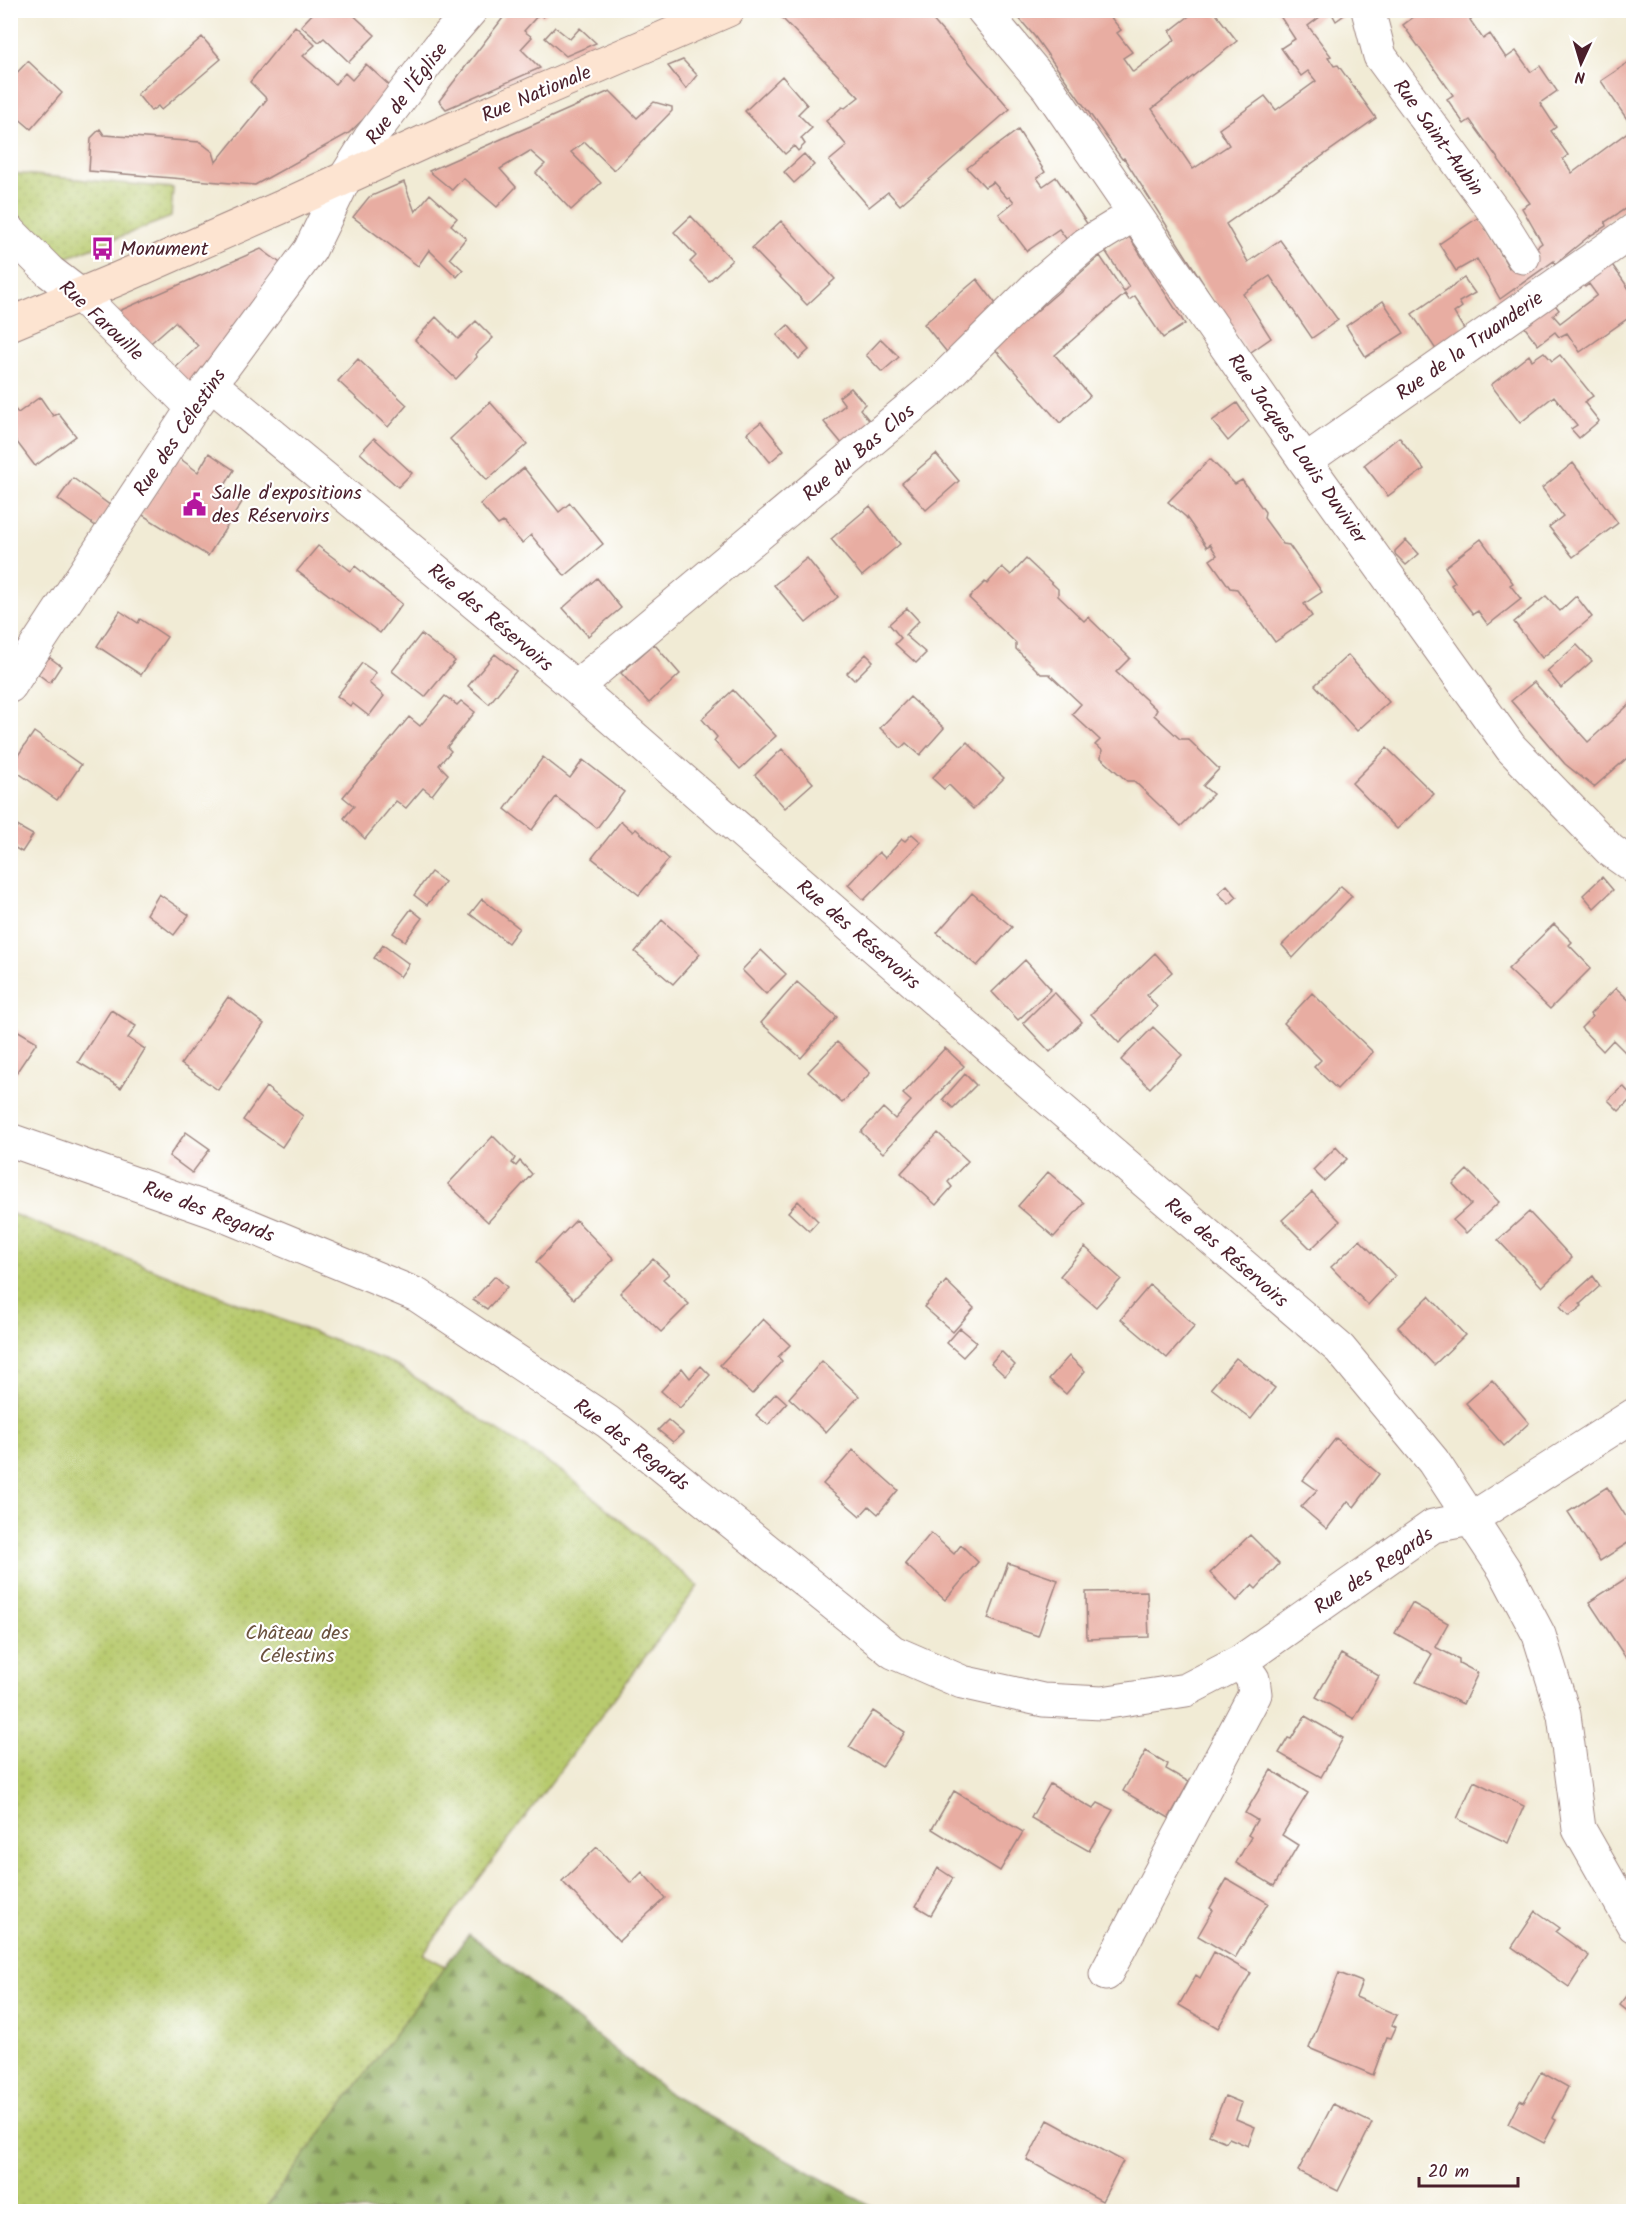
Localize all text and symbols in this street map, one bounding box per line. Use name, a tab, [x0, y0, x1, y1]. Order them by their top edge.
north arrow	[1551, 33, 1611, 93]
street label: Rue de l'Église	[358, 36, 457, 152]
street label: Rue Nationale	[477, 57, 597, 132]
text: N	[1574, 64, 1586, 89]
street label: Rue Saint-Aubin	[1384, 73, 1491, 204]
place label: Monument	[120, 234, 209, 266]
bus stop icon: Monument	[89, 235, 115, 261]
street label: Rue Farouille	[51, 273, 151, 370]
street label: Rue de la Truanderie	[1390, 284, 1551, 410]
street label: Rue Jacques Louis Duvivier	[1218, 347, 1375, 552]
street label: Rue des Célestins	[126, 362, 236, 504]
street label: Rue du Bas Clos	[796, 396, 923, 510]
place label: Salle d'expositions des Réservoirs	[212, 478, 362, 533]
public building icon: Salle d'expositions des Réservoirs	[181, 491, 207, 517]
street label: Rue des Réservoirs	[420, 556, 560, 681]
street label: Rue des Réservoirs	[788, 872, 927, 999]
street label: Rue des Regards	[138, 1173, 279, 1253]
street label: Rue des Réservoirs	[1156, 1190, 1295, 1317]
street label: Rue des Regards	[566, 1391, 696, 1500]
street label: Rue des Regards	[1308, 1519, 1441, 1624]
park label: Château des Célestins	[245, 1618, 349, 1673]
scale bar	[1419, 2150, 1518, 2188]
text: 20 m	[1428, 2158, 1469, 2187]

